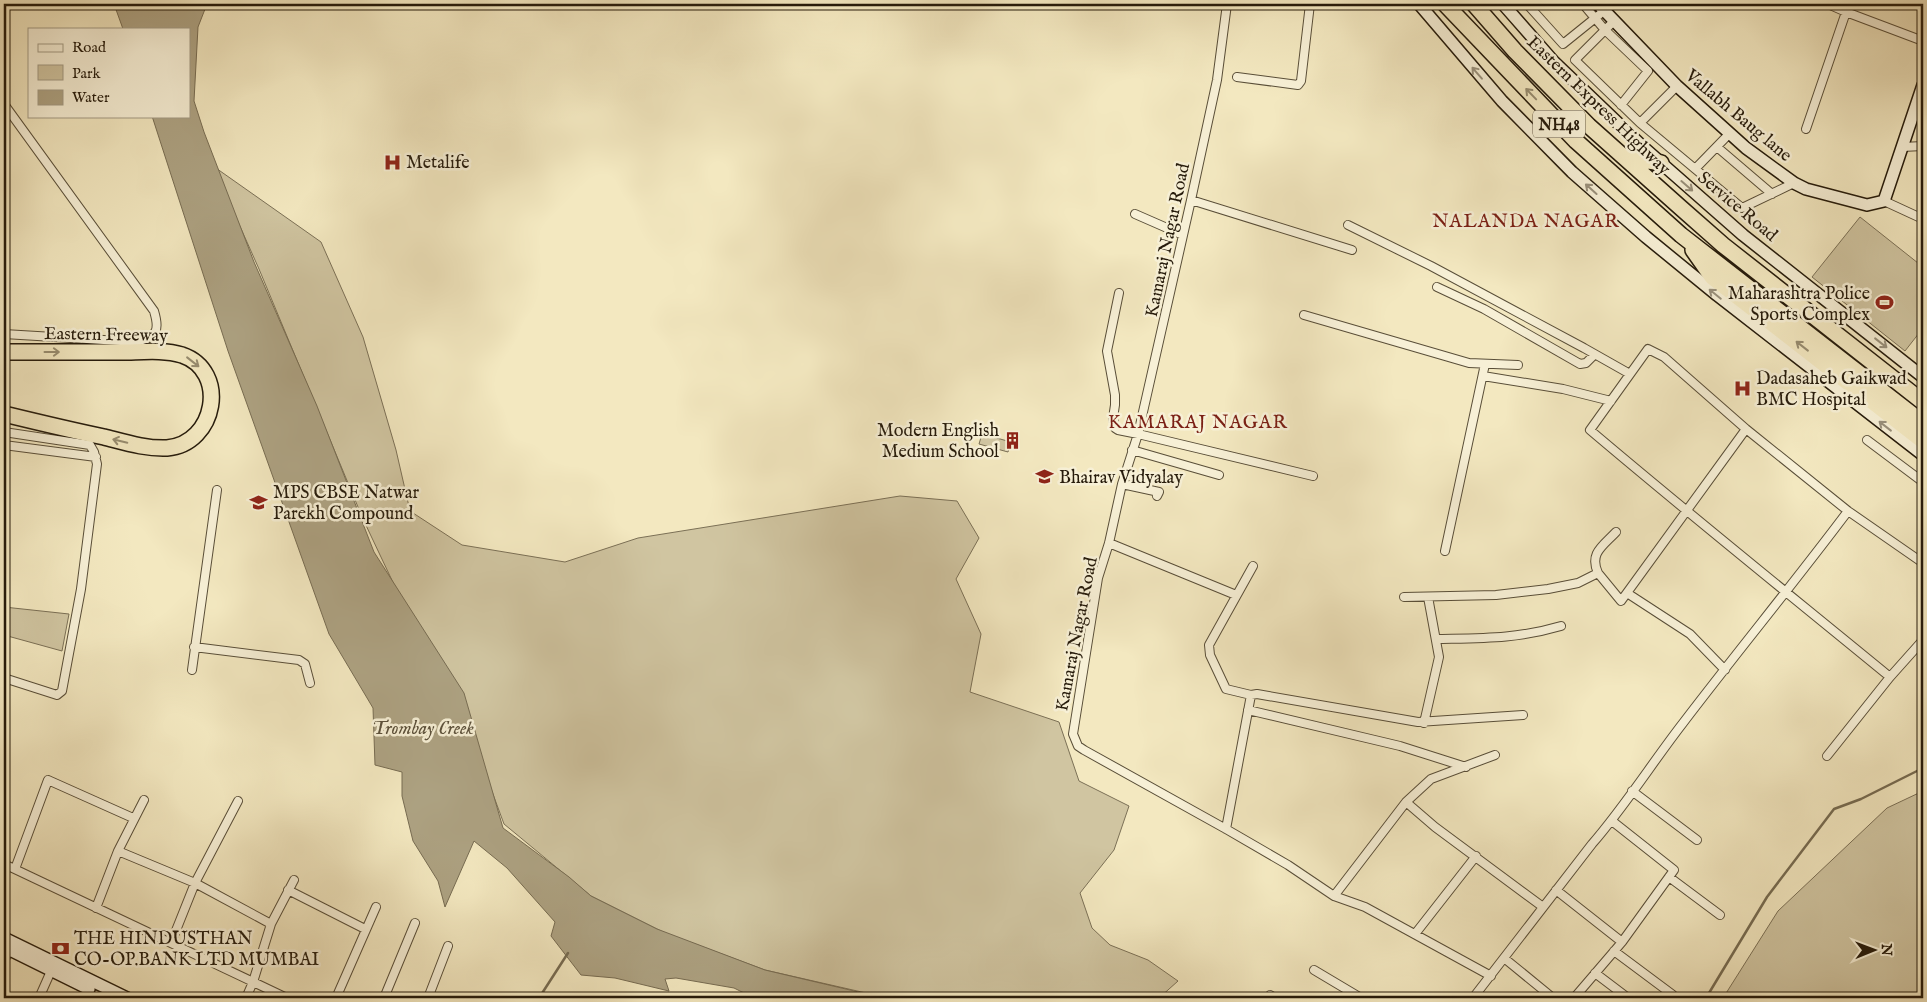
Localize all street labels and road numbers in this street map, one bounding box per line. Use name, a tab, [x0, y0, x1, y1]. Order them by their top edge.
street label: Eastern Express Highway	[1521, 31, 1675, 181]
street label: Vallabh Baug lane	[1679, 64, 1796, 167]
road number: NH48	[1533, 110, 1585, 138]
street label: Kamaraj Nagar Road	[1141, 161, 1196, 319]
street label: Service Road	[1692, 167, 1782, 248]
street label: Eastern Freeway	[44, 323, 168, 348]
street label: Kamaraj Nagar Road	[1051, 555, 1104, 713]

